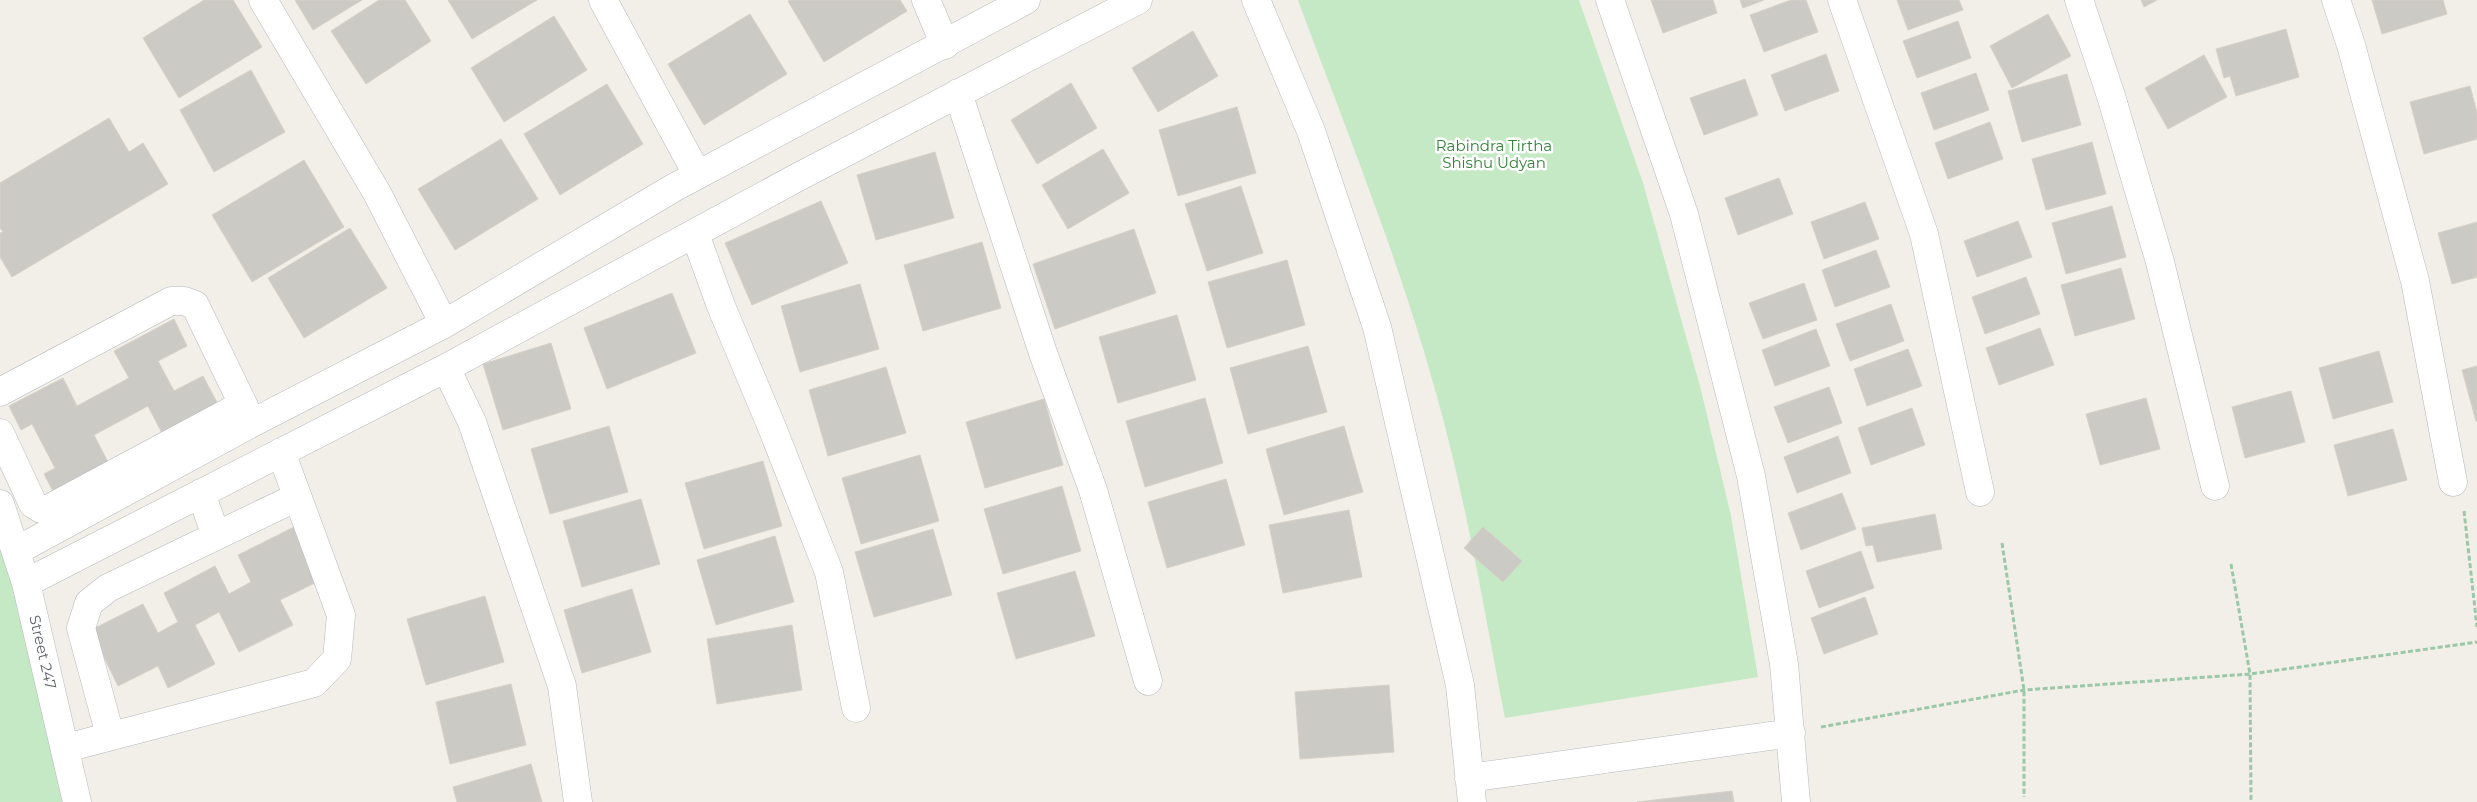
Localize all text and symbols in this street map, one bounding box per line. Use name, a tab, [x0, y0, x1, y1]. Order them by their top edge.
park label: Rabindra Tirtha Shishu Udyan	[1436, 136, 1552, 172]
street label: Street 247	[25, 613, 61, 691]

